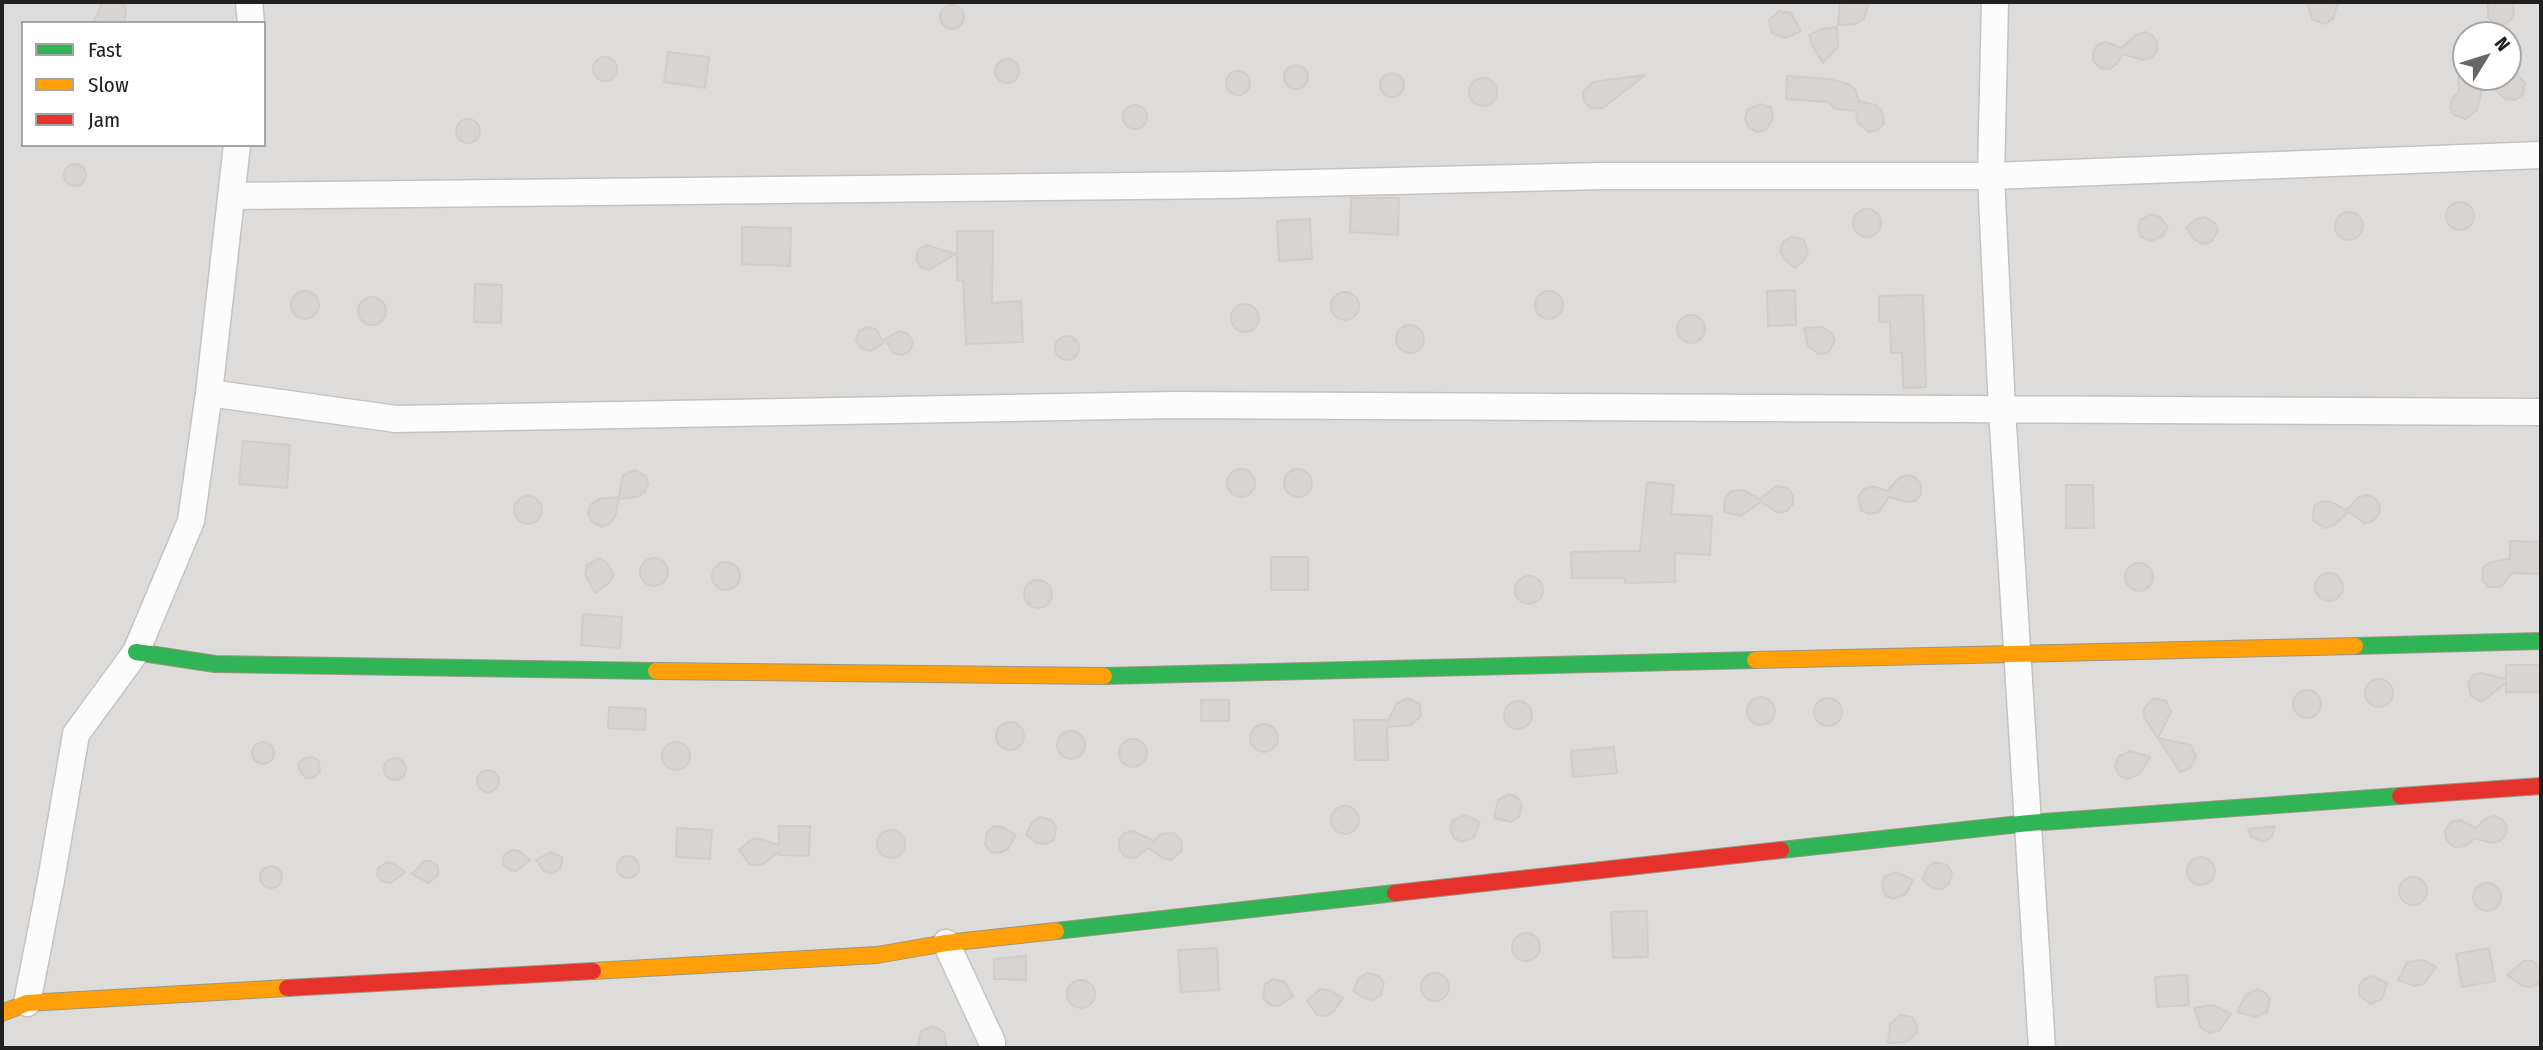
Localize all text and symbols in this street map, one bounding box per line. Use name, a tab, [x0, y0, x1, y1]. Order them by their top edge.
legend	[21, 21, 266, 147]
north arrow	[2452, 21, 2522, 91]
text: N	[2490, 32, 2515, 56]
text: Fast	[88, 37, 122, 63]
text: Slow	[88, 72, 129, 98]
text: Jam	[88, 107, 120, 133]

